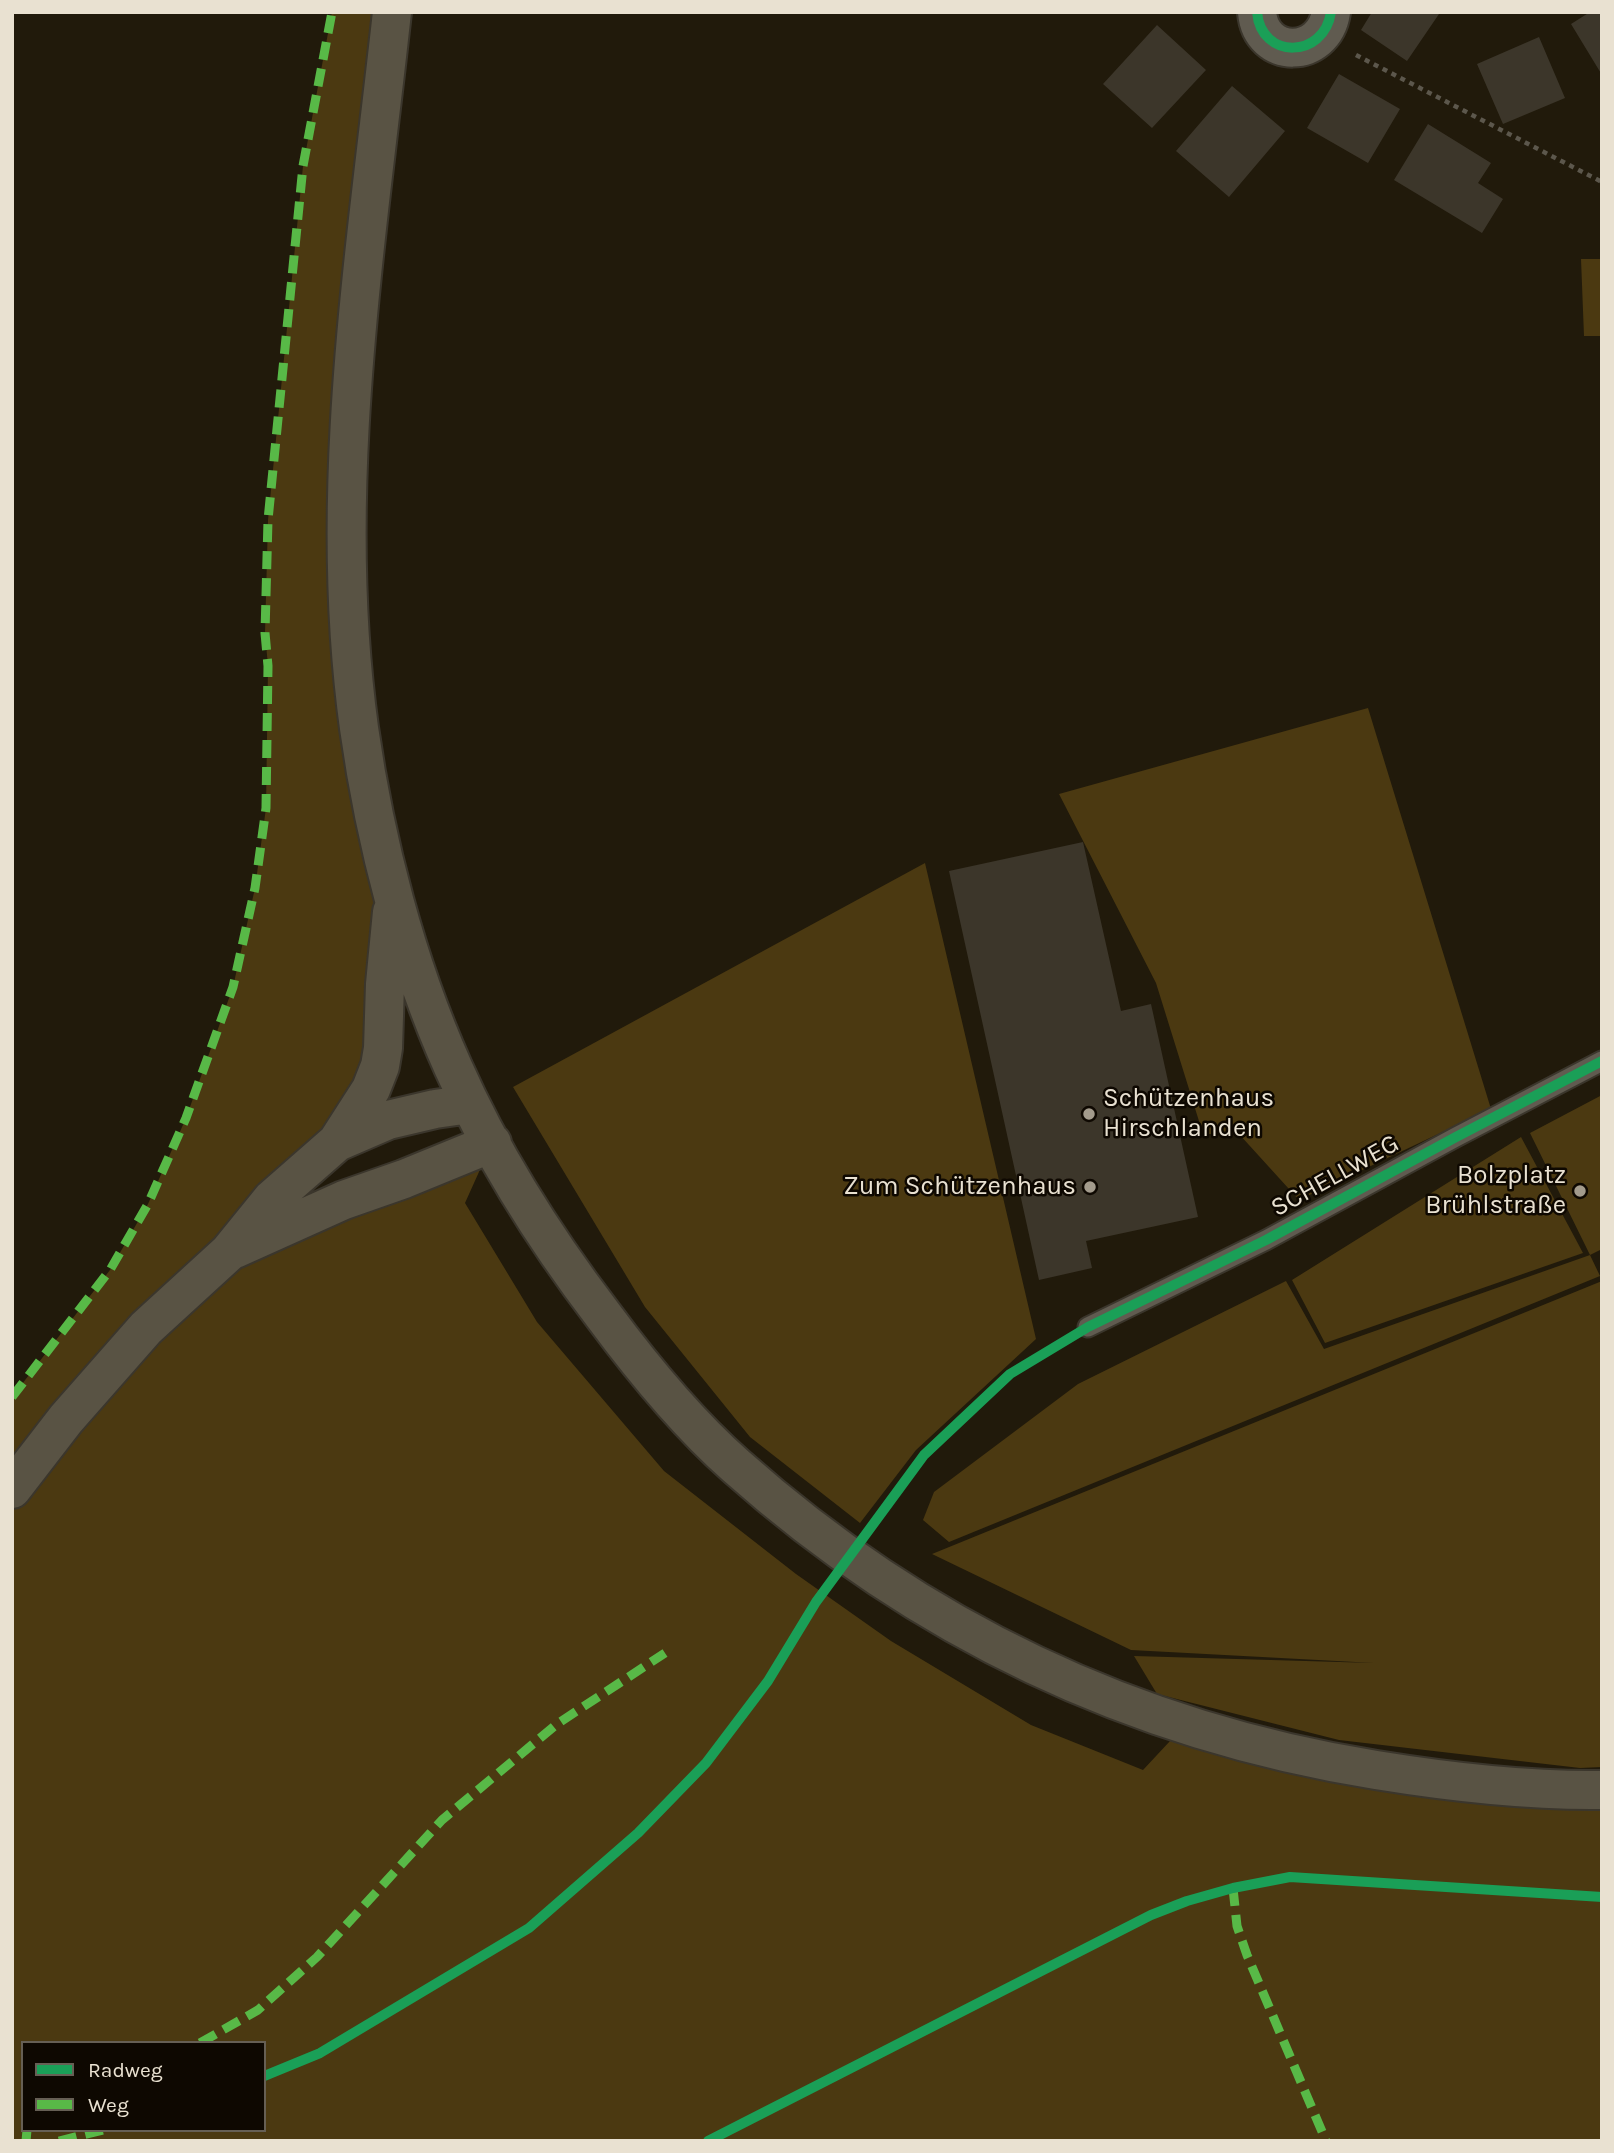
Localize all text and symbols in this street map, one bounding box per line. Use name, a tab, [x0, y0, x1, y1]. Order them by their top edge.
place label: Schützenhaus Hirschlanden	[1103, 1083, 1274, 1144]
marker: Schützenhaus Hirschlanden	[1081, 1106, 1097, 1122]
street label: SCHELLWEG	[1266, 1128, 1404, 1224]
place label: Bolzplatz Brühlstraße	[1425, 1160, 1566, 1222]
place label: Zum Schützenhaus	[843, 1171, 1076, 1203]
marker: Zum Schützenhaus	[1082, 1179, 1098, 1195]
marker: Bolzplatz Brühlstraße	[1572, 1183, 1588, 1199]
legend	[21, 2041, 266, 2132]
text: Radweg	[88, 2058, 163, 2082]
text: Weg	[88, 2093, 129, 2117]

